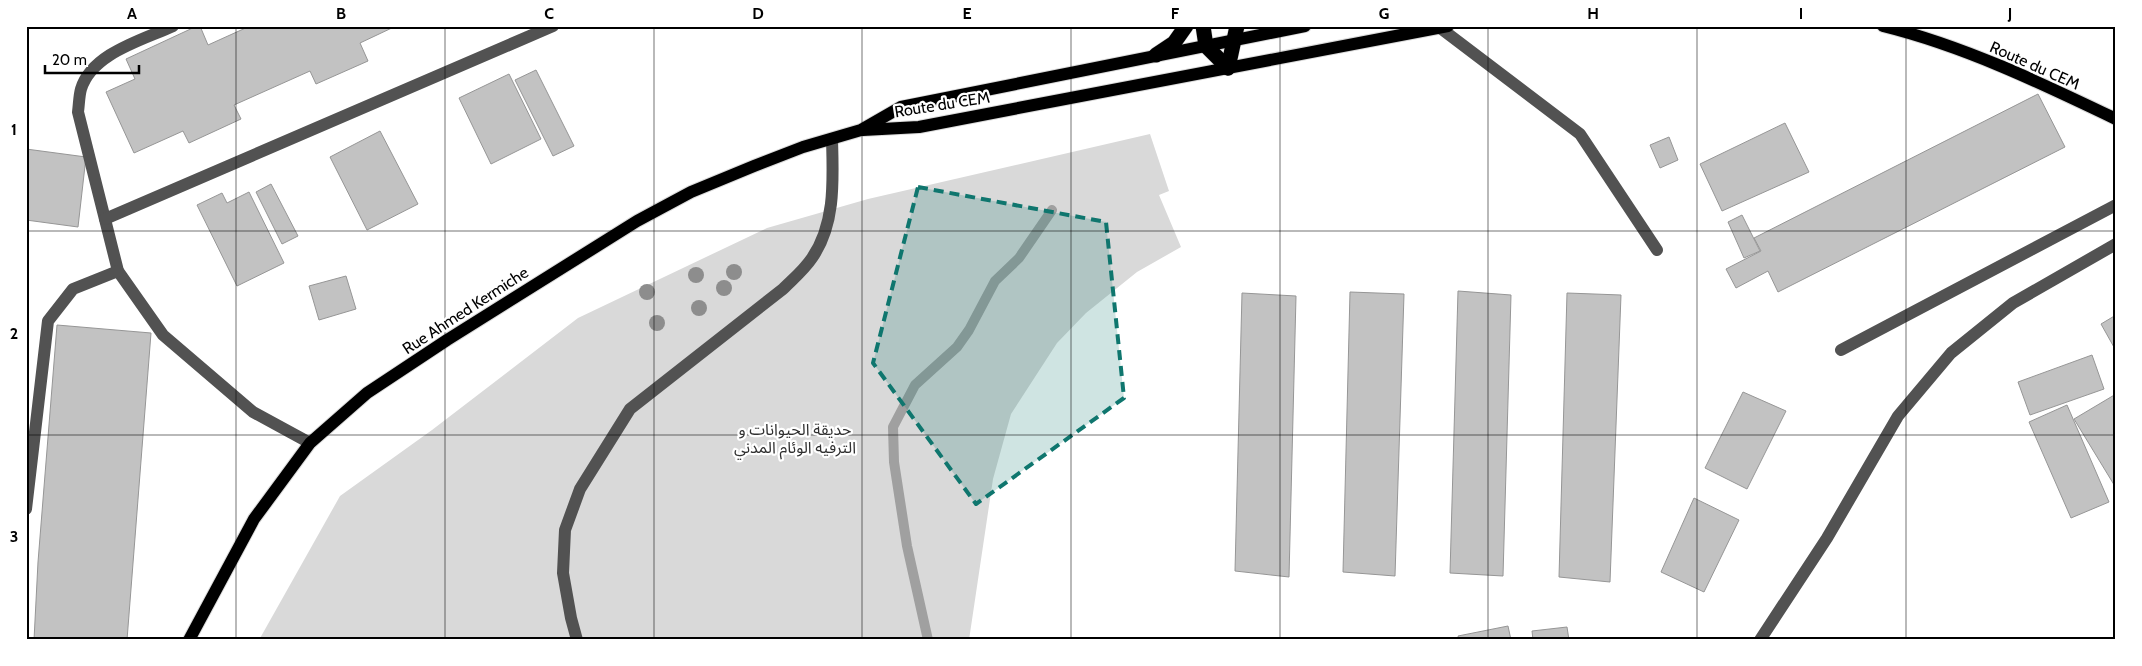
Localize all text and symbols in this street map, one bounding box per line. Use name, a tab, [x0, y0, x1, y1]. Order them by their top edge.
text: A	[127, 4, 137, 23]
text: B	[336, 4, 346, 23]
text: C	[544, 4, 554, 23]
text: D	[752, 4, 764, 23]
text: E	[962, 4, 972, 23]
text: F	[1171, 4, 1180, 23]
text: G	[1379, 4, 1389, 23]
text: H	[1587, 4, 1599, 23]
text: I	[1799, 4, 1803, 23]
text: J	[2007, 4, 2012, 23]
street label: Route du CEM	[1987, 37, 2083, 94]
scale bar	[45, 42, 139, 74]
text: 20 m	[52, 51, 87, 69]
street label: Route du CEM	[893, 88, 991, 121]
text: 1	[11, 120, 17, 139]
street label: Rue Ahmed Kermiche	[399, 263, 532, 358]
text: 2	[10, 324, 18, 343]
park label: حديقة الحيوانات و الترفيه الوئام المدني	[734, 420, 856, 460]
text: 3	[10, 527, 18, 546]

